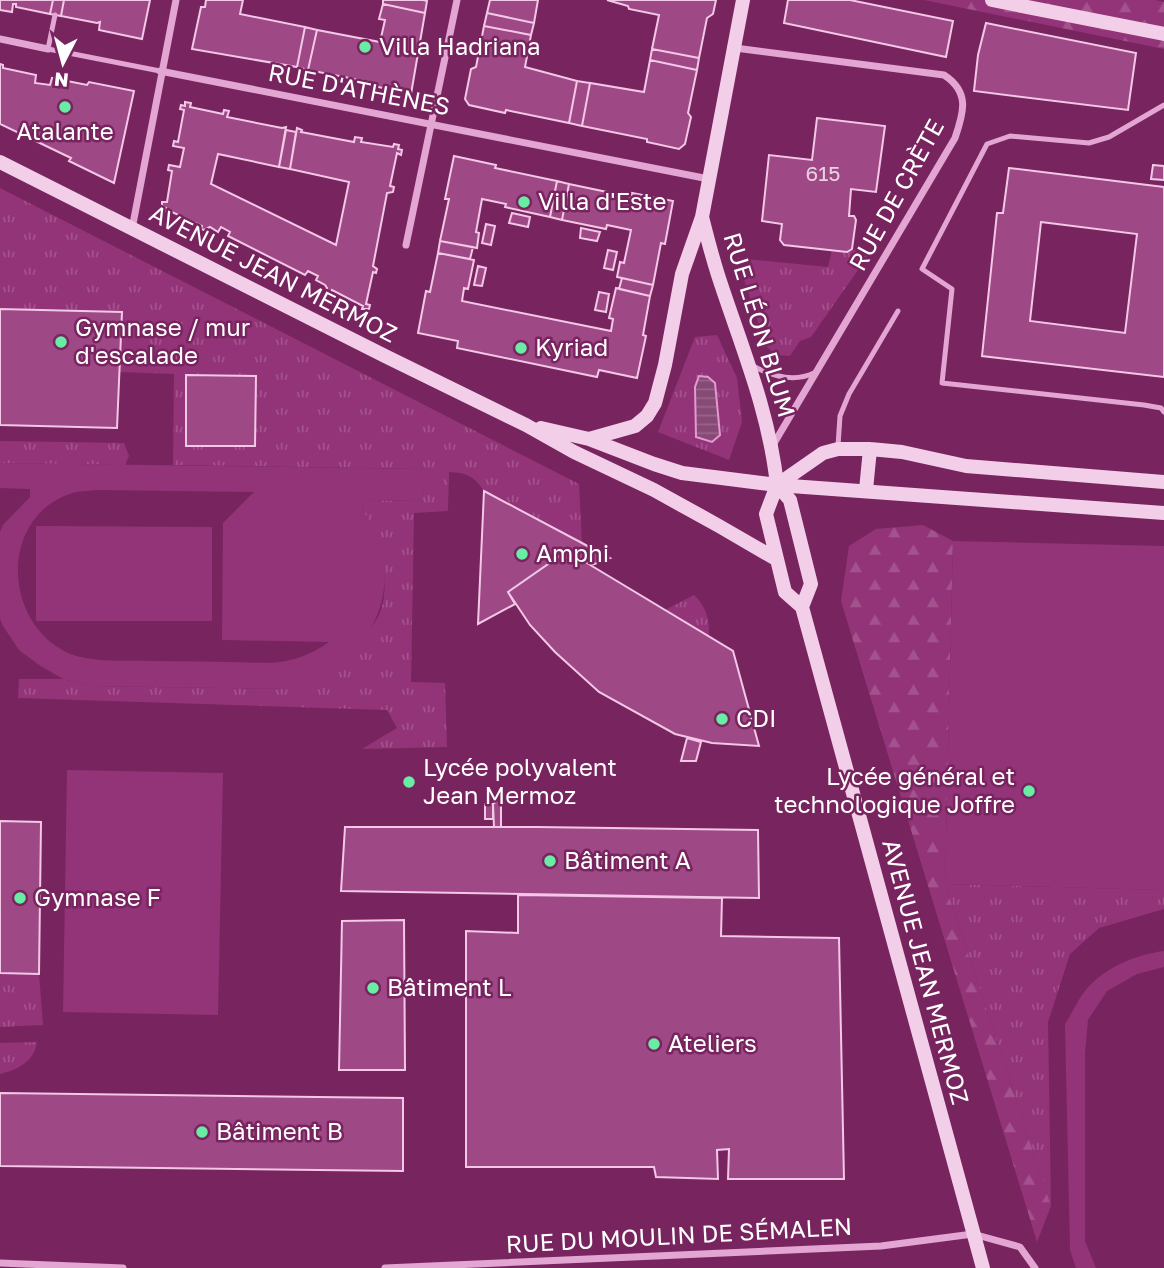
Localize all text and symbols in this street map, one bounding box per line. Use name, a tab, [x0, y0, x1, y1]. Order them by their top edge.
north arrow	[28, 28, 98, 98]
place label: Villa Hadriana	[379, 31, 541, 60]
marker: Villa Hadriana	[357, 39, 373, 55]
street label: RUE D'ATHÈNES	[266, 57, 453, 120]
text: N	[53, 68, 70, 93]
marker: Atalante	[57, 99, 73, 115]
street label: RUE DE CRÈTE	[842, 113, 949, 275]
place label: Atalante	[16, 116, 114, 145]
house number: 615	[805, 160, 841, 186]
place label: Villa d'Este	[538, 186, 666, 215]
marker: Villa d'Este	[516, 194, 532, 210]
street label: AVENUE JEAN MERMOZ	[145, 198, 402, 348]
street label: RUE LÉON BLUM	[719, 229, 802, 420]
place label: Gymnase / mur d'escalade	[75, 312, 250, 369]
place label: Kyriad	[535, 332, 608, 361]
marker: Gymnase / mur d'escalade	[53, 334, 69, 350]
marker: Kyriad	[513, 340, 529, 356]
place label: Amphi	[536, 538, 609, 567]
marker: Amphi	[514, 546, 530, 562]
place label: CDI	[736, 703, 777, 732]
marker: CDI	[714, 711, 730, 727]
place label: Lycée polyvalent Jean Mermoz	[423, 752, 617, 809]
place label: Lycée général et technologique Joffre	[774, 761, 1015, 818]
marker: Lycée polyvalent Jean Mermoz	[401, 774, 417, 790]
marker: Lycée général et technologique Joffre	[1021, 783, 1037, 799]
street label: AVENUE JEAN MERMOZ	[877, 836, 976, 1107]
place label: Bâtiment A	[564, 845, 691, 874]
marker: Bâtiment A	[542, 853, 558, 869]
place label: Gymnase F	[34, 882, 161, 911]
marker: Gymnase F	[12, 890, 28, 906]
place label: Bâtiment L	[387, 972, 512, 1001]
marker: Bâtiment L	[365, 980, 381, 996]
place label: Ateliers	[668, 1028, 757, 1057]
marker: Ateliers	[646, 1036, 662, 1052]
place label: Bâtiment B	[216, 1116, 343, 1145]
marker: Bâtiment B	[194, 1124, 210, 1140]
street label: RUE DU MOULIN DE SÉMALEN	[505, 1211, 853, 1258]

